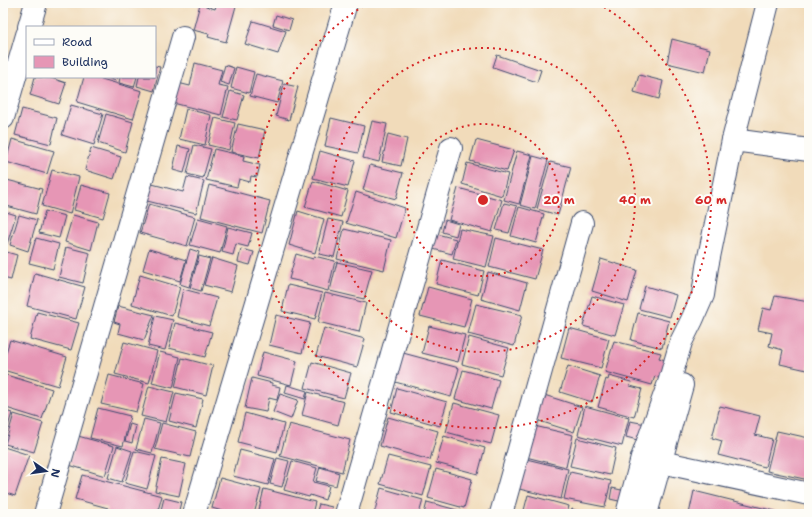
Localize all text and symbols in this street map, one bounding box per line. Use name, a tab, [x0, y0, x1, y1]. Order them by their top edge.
legend	[26, 26, 156, 78]
text: Road	[62, 34, 93, 50]
text: Building	[62, 54, 108, 70]
text: 20 m	[543, 192, 575, 208]
text: 40 m	[619, 192, 651, 208]
text: 60 m	[695, 192, 727, 208]
centre of rings	[476, 193, 490, 207]
north arrow	[26, 451, 66, 491]
text: N	[47, 467, 64, 479]

